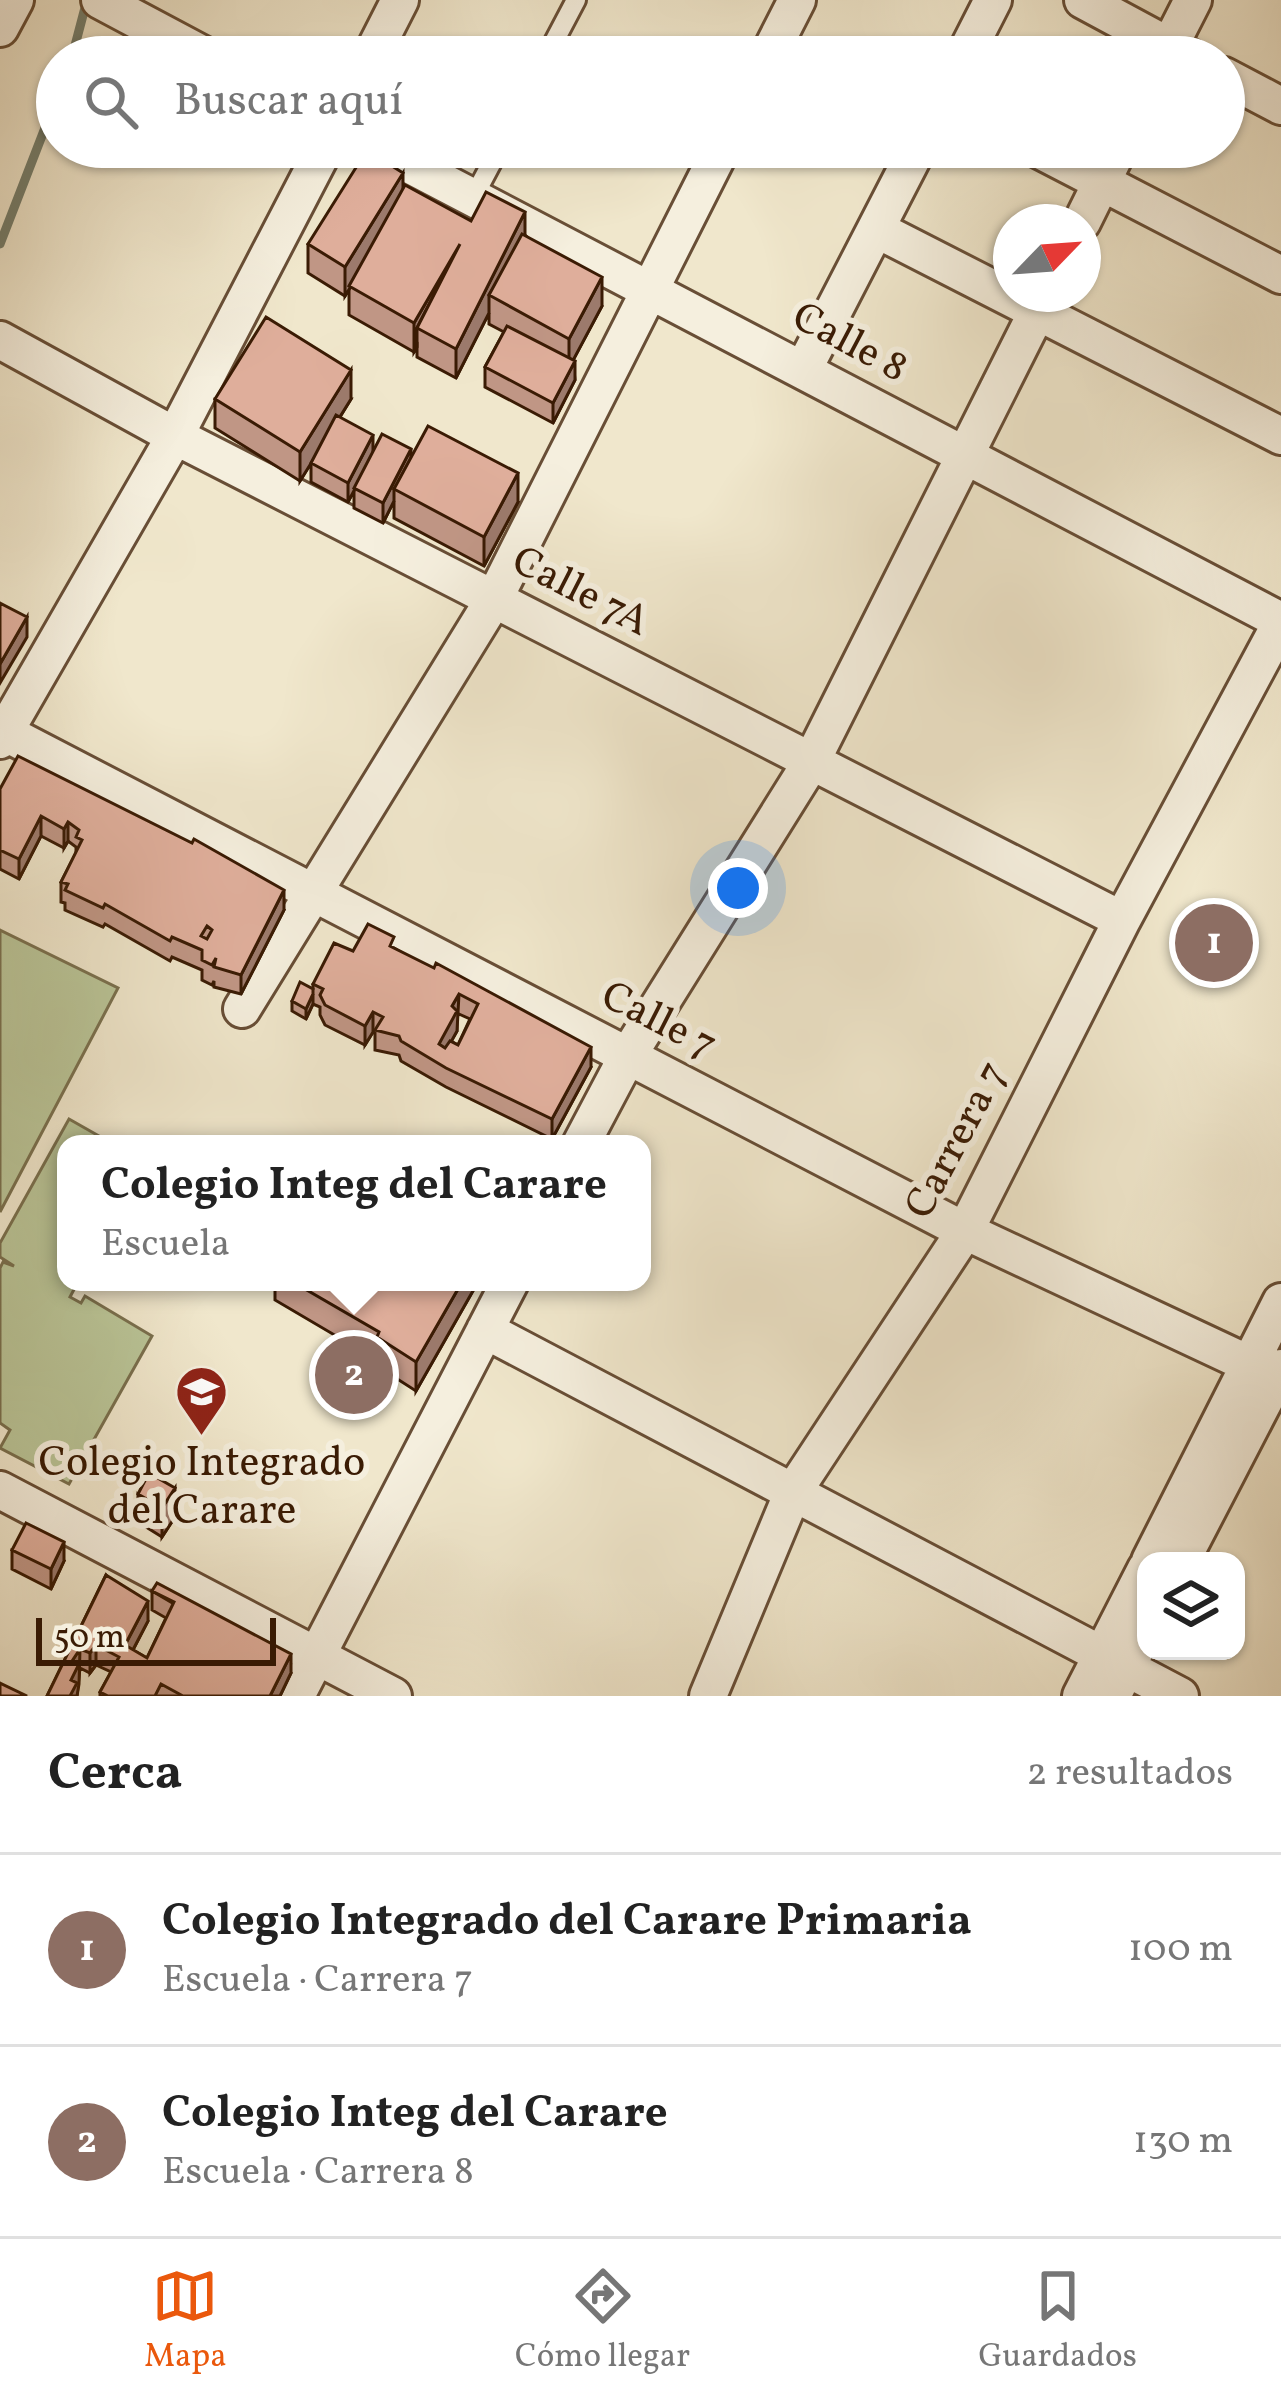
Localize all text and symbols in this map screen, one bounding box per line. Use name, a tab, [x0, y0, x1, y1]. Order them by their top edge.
search box	[36, 36, 1245, 168]
icon: search	[78, 69, 144, 135]
text: Buscar aquí	[174, 71, 403, 134]
north arrow	[993, 204, 1101, 312]
street label: Calle 8	[781, 289, 917, 399]
street label: Calle 7A	[501, 533, 659, 653]
your location	[708, 858, 768, 918]
pin: 1	[1175, 898, 1253, 988]
street label: Calle 7	[590, 968, 726, 1076]
street label: Carrera 7	[892, 1052, 1024, 1230]
popup	[57, 1135, 651, 1291]
text: Colegio Integ del Carare	[101, 1155, 607, 1218]
text: Escuela	[101, 1218, 230, 1272]
pin: 2	[315, 1330, 393, 1420]
school or university icon: Colegio Integrado del Carare	[174, 1364, 230, 1438]
place label: Colegio Integrado del Carare	[39, 1435, 365, 1542]
map controls	[1137, 1552, 1245, 1660]
button: layers	[1137, 1552, 1245, 1660]
scale bar	[36, 1612, 276, 1665]
text: 50 m	[54, 1616, 125, 1662]
text: Cerca	[48, 1739, 183, 1810]
text: 2 resultados	[1027, 1747, 1233, 1801]
text: Colegio Integrado del Carare Primaria	[162, 1891, 972, 1954]
text: 1	[79, 1923, 95, 1977]
text: 100 m	[1128, 1923, 1233, 1977]
text: Escuela · Carrera 7	[162, 1954, 473, 2008]
text: Colegio Integ del Carare	[162, 2083, 668, 2146]
text: 2	[77, 2115, 97, 2169]
text: 130 m	[1133, 2115, 1233, 2169]
text: Escuela · Carrera 8	[162, 2146, 474, 2200]
tab: Mapa	[144, 2263, 227, 2381]
tab: Cómo llegar	[515, 2263, 690, 2381]
tab: Guardados	[978, 2263, 1137, 2381]

